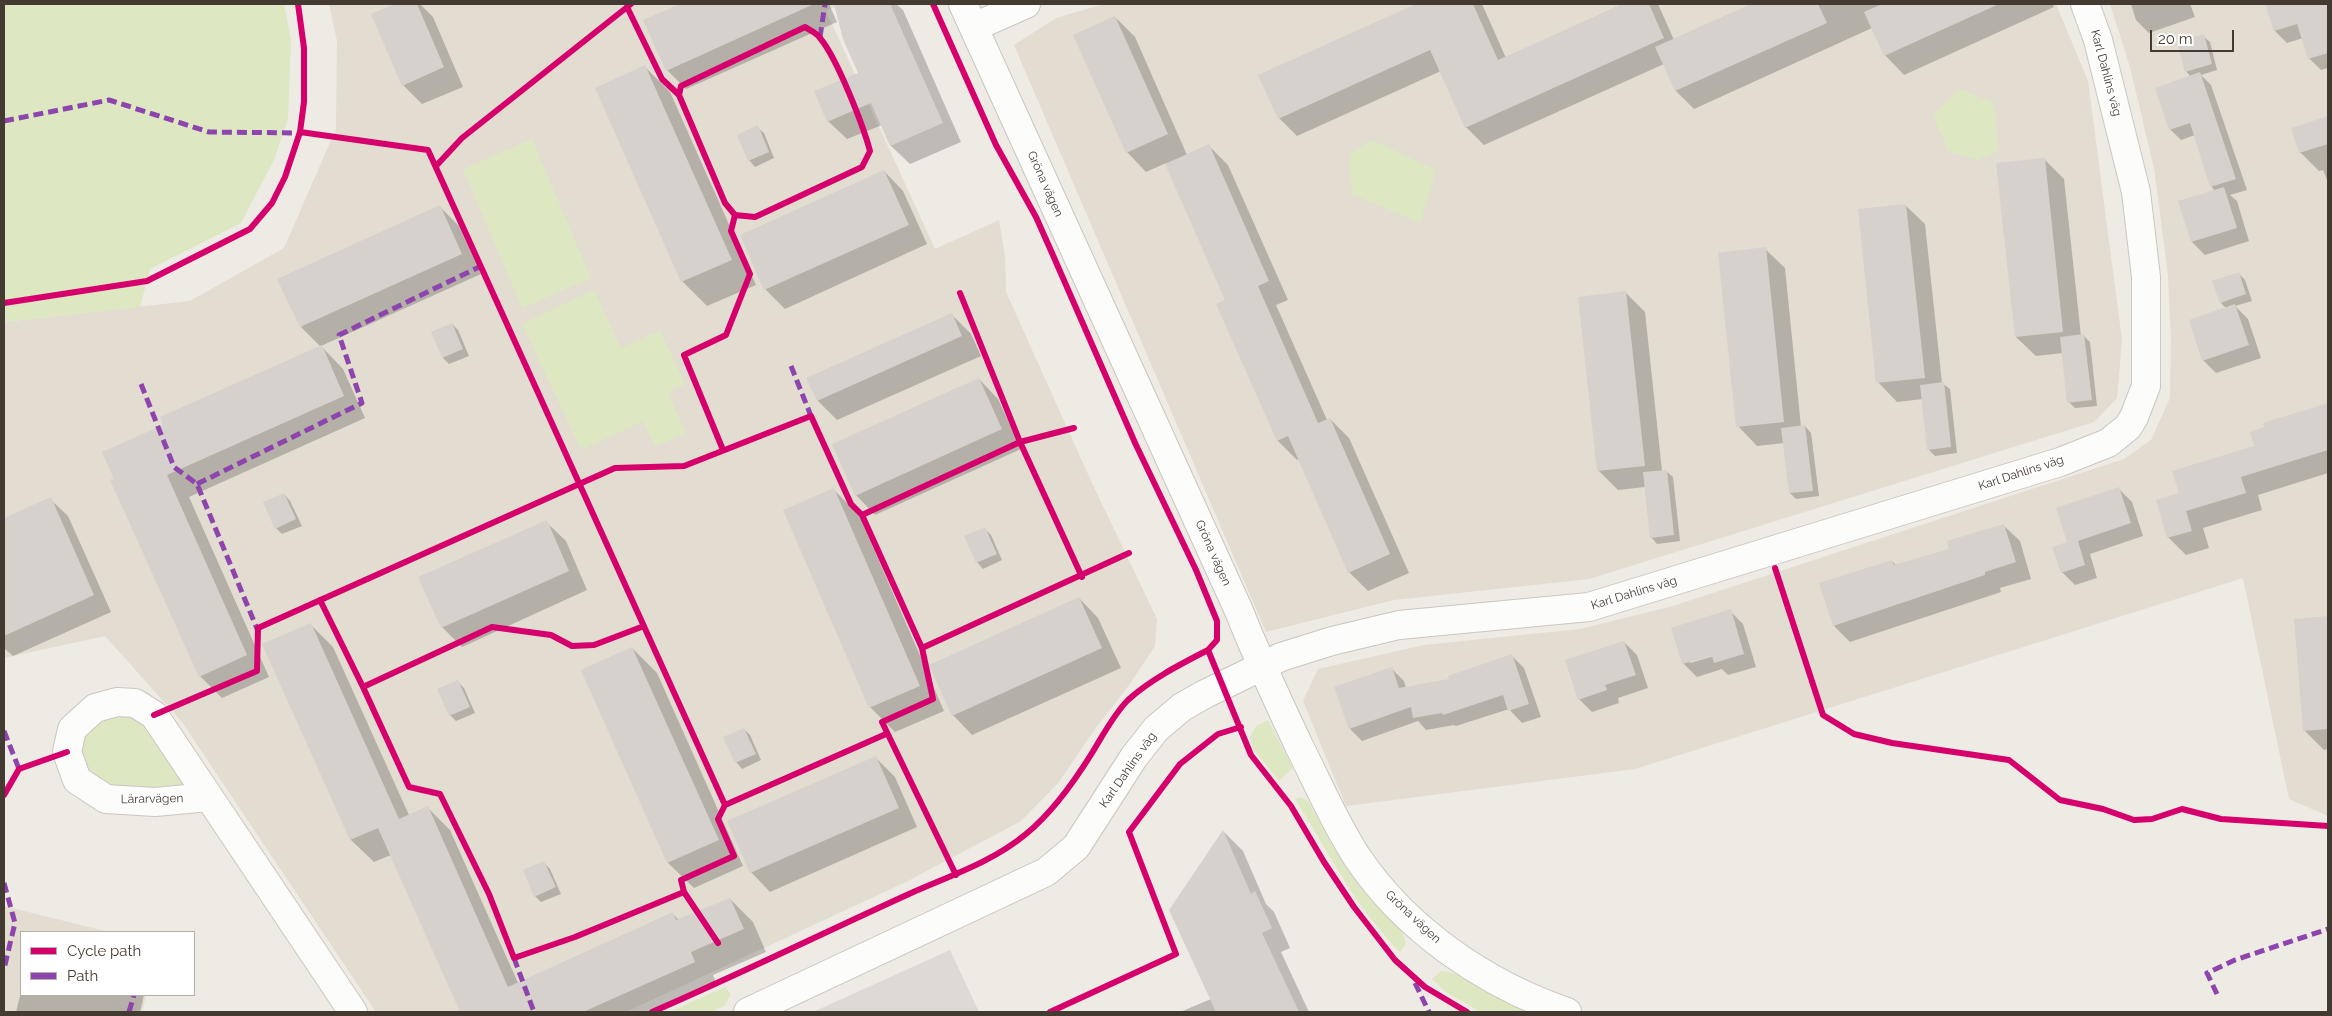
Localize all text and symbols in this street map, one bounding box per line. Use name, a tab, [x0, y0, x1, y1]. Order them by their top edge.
scale bar	[2152, 20, 2236, 52]
street label: Karl Dahlins väg	[2088, 28, 2124, 118]
text: 20 m	[2158, 30, 2193, 48]
street label: Gröna vägen	[1024, 149, 1066, 219]
street label: Karl Dahlins väg	[1977, 452, 2065, 494]
street label: Gröna vägen	[1192, 518, 1234, 588]
street label: Karl Dahlins väg	[1589, 573, 1679, 613]
street label: Karl Dahlins väg	[1097, 730, 1159, 810]
street label: Lärarvägen	[121, 791, 183, 807]
street label: Gröna vägen	[1382, 888, 1444, 946]
legend	[20, 931, 195, 996]
text: Cycle path	[67, 942, 141, 960]
text: Path	[67, 967, 98, 985]

